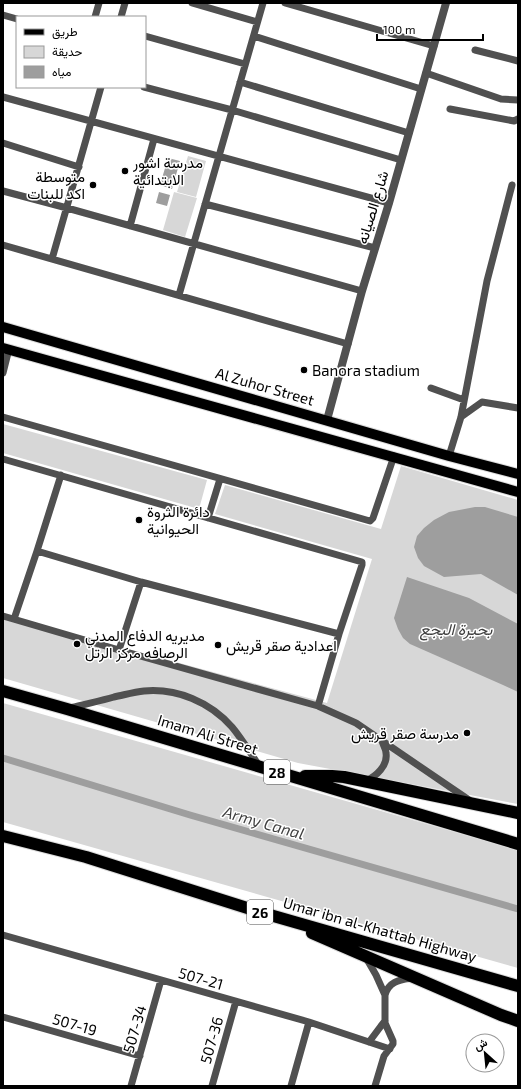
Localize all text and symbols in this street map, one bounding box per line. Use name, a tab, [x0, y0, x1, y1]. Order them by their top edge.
legend	[16, 16, 146, 88]
scale bar	[377, 16, 483, 42]
text: 100 m	[383, 22, 415, 36]
text: طريق	[52, 24, 78, 40]
text: حديقة	[52, 44, 82, 59]
text: مياه	[52, 64, 71, 79]
place label: مدرسة اشور الابتدائية	[132, 153, 203, 189]
marker: مدرسة اشور الابتدائية	[120, 166, 130, 176]
place label: متوسطة اكد للبنات	[27, 167, 85, 203]
street label: شارع الصيانه	[352, 168, 395, 247]
marker: متوسطة اكد للبنات	[88, 180, 98, 190]
place label: Banora stadium	[312, 361, 420, 379]
street label: Al Zuhor Street	[214, 363, 317, 409]
marker: Banora stadium	[299, 365, 309, 375]
place label: دائرة الثروة الحيوانية	[147, 502, 210, 538]
marker: دائرة الثروة الحيوانية	[134, 515, 144, 525]
water label: بحيرة البجع	[420, 619, 493, 641]
place label: مديريه الدفاع المدني الرصافه مركز الرتل	[85, 626, 205, 662]
place label: اعدادية صقر قريش	[226, 636, 337, 656]
marker: مديريه الدفاع المدني الرصافه مركز الرتل	[72, 639, 82, 649]
marker: اعدادية صقر قريش	[213, 640, 223, 650]
street label: Imam Ali Street	[156, 710, 261, 758]
place label: مدرسة صقر قريش	[351, 724, 459, 744]
marker: مدرسة صقر قريش	[462, 728, 472, 738]
road number: 28	[264, 760, 290, 784]
water label: Army Canal	[220, 801, 307, 844]
street label: Umar ibn al-Khattab Highway	[281, 893, 479, 965]
road number: 26	[247, 900, 273, 924]
street label: 507-21	[177, 963, 225, 993]
street label: 507-34	[119, 1003, 149, 1055]
street label: 507-19	[51, 1009, 99, 1039]
street label: 507-36	[196, 1014, 226, 1066]
north arrow	[465, 1033, 505, 1073]
text: ش	[471, 1035, 490, 1053]

